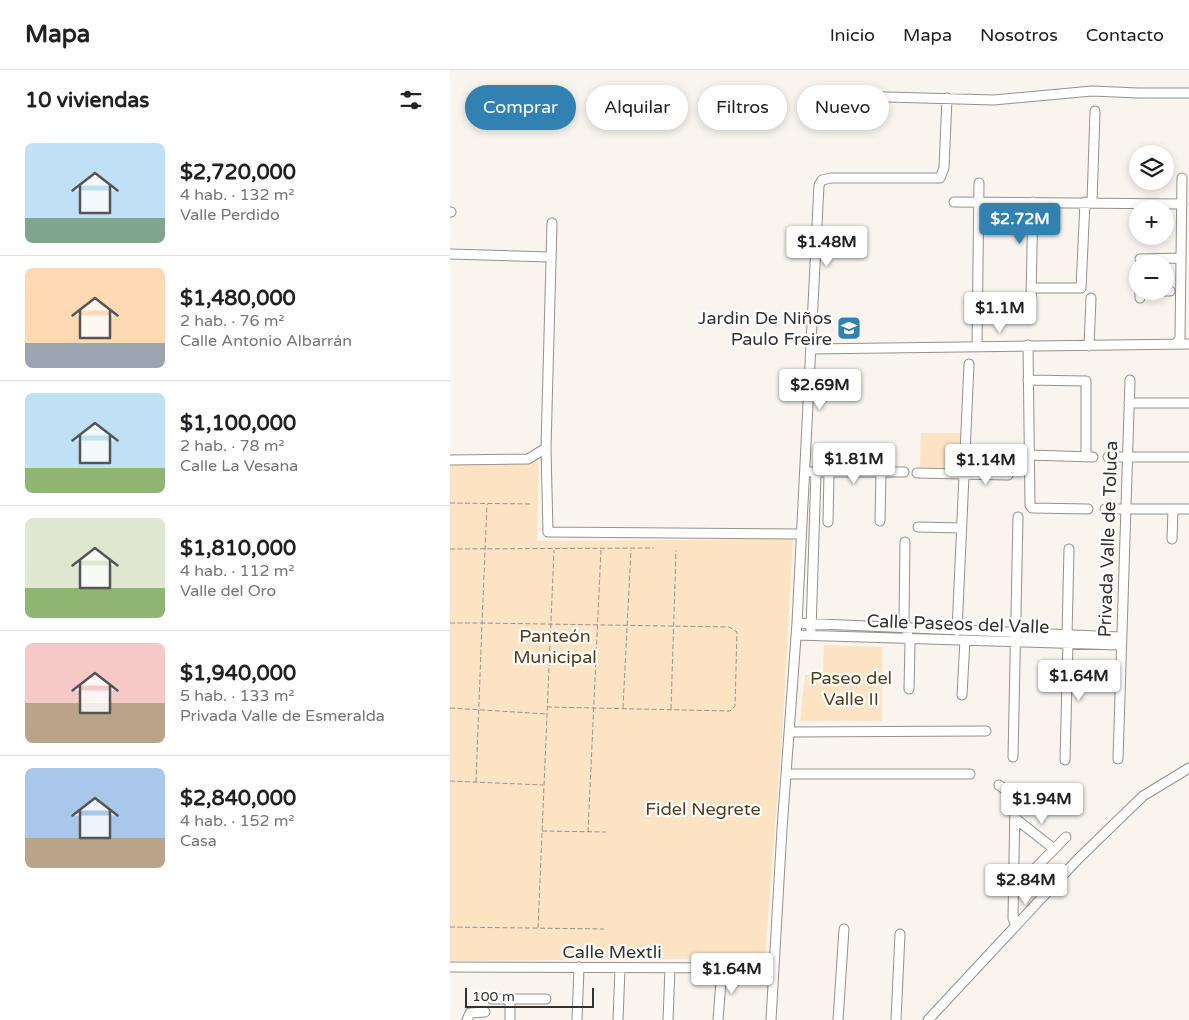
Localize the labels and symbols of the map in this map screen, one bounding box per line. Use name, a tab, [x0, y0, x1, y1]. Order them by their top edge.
pin: $2.72M	[979, 202, 1061, 245]
pin: $1.48M	[786, 226, 868, 268]
pin: $1.1M	[965, 292, 1035, 334]
place label: Jardin De Niños Paulo Freire	[698, 307, 832, 350]
school or university icon: Jardin De Niños Paulo Freire	[836, 315, 862, 341]
pin: $2.69M	[779, 368, 861, 411]
street label: Privada Valle de Toluca	[1094, 440, 1122, 638]
pin: $1.81M	[813, 442, 895, 485]
pin: $1.14M	[945, 444, 1027, 486]
street label: Calle Paseos del Valle	[866, 610, 1050, 638]
park label: Panteón Municipal	[513, 625, 597, 668]
pin: $1.64M	[1038, 660, 1120, 702]
park label: Paseo del Valle II	[810, 667, 892, 710]
pin: $1.94M	[1001, 782, 1083, 825]
park label: Fidel Negrete	[645, 798, 761, 820]
pin: $2.84M	[985, 864, 1067, 906]
street label: Calle Mextli	[562, 941, 662, 963]
pin: $1.64M	[691, 952, 773, 995]
scale bar	[465, 985, 594, 1008]

